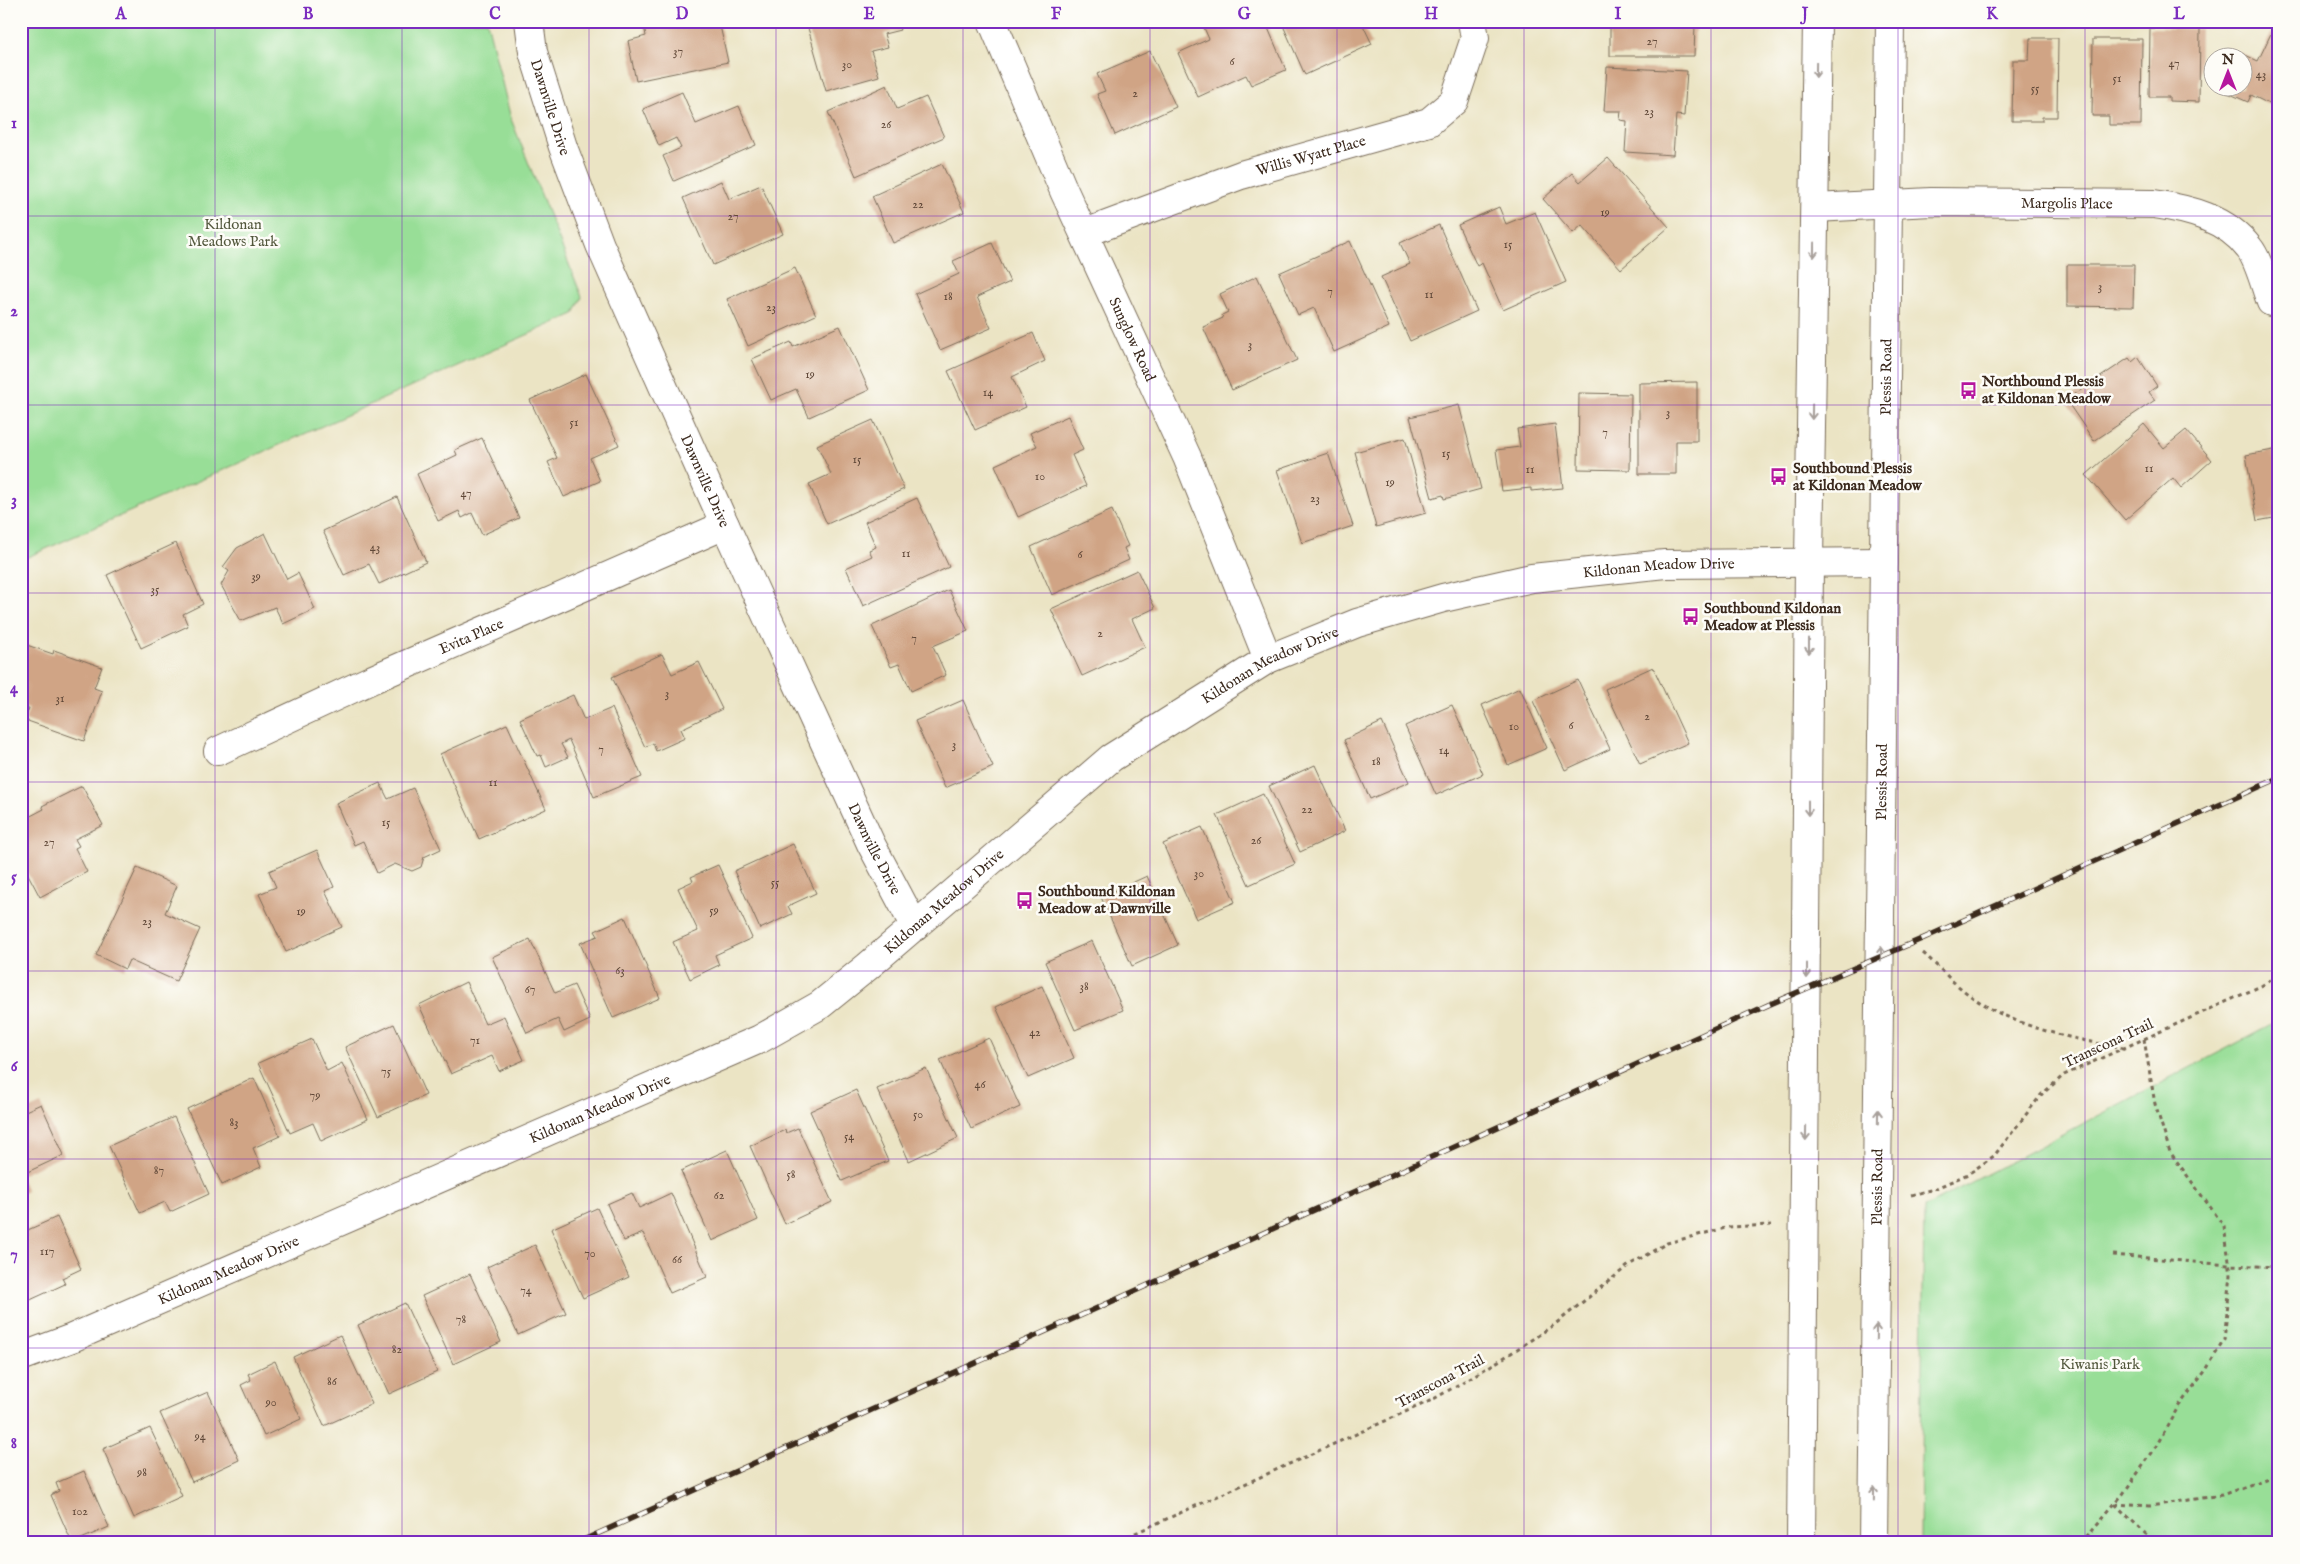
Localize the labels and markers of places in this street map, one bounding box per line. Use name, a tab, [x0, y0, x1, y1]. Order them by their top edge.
place label: Northbound Plessis at Kildonan Meadow	[1981, 372, 2112, 408]
bus stop icon: Northbound Plessis at Kildonan Meadow	[1958, 380, 1978, 400]
place label: Southbound Plessis at Kildonan Meadow	[1793, 459, 1923, 495]
bus stop icon: Southbound Plessis at Kildonan Meadow	[1769, 467, 1789, 487]
place label: Southbound Kildonan Meadow at Plessis	[1704, 599, 1841, 635]
bus stop icon: Southbound Kildonan Meadow at Plessis	[1680, 607, 1700, 627]
place label: Southbound Kildonan Meadow at Dawnville	[1038, 882, 1175, 918]
bus stop icon: Southbound Kildonan Meadow at Dawnville	[1014, 890, 1034, 910]

